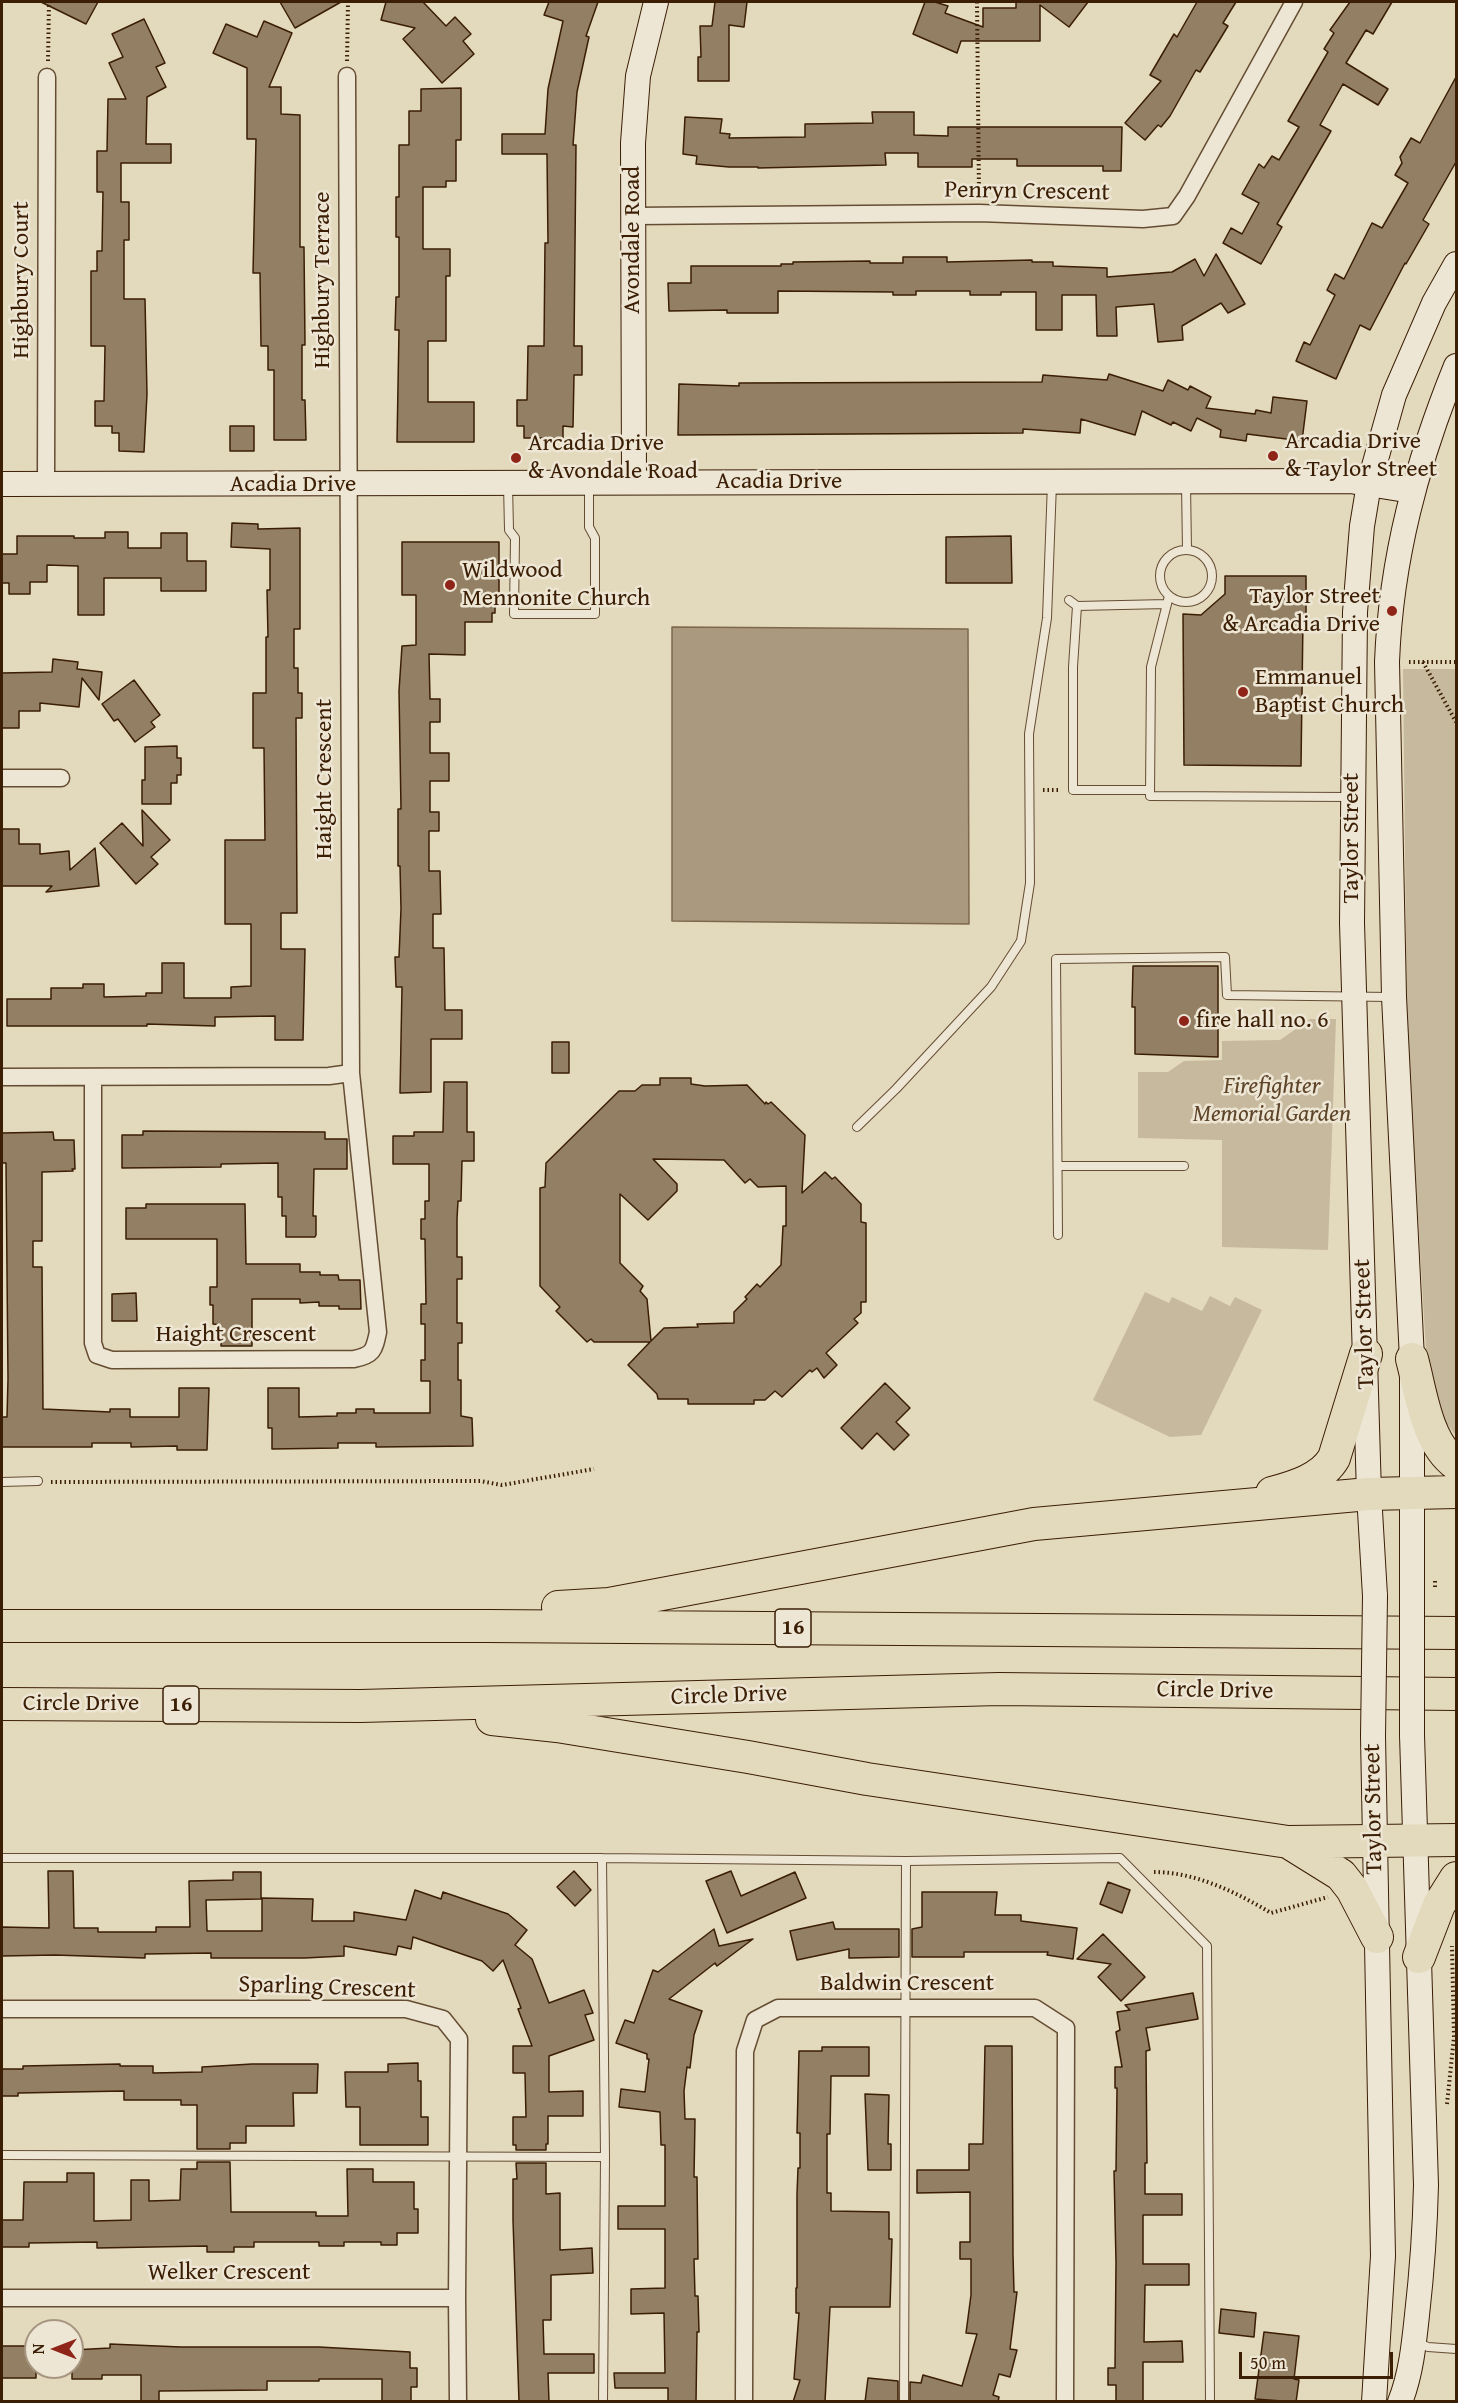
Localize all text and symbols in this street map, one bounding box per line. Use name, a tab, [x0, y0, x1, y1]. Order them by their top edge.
street label: Avondale Road	[619, 166, 647, 314]
street label: Penryn Crescent	[944, 176, 1110, 208]
street label: Highbury Terrace	[309, 191, 337, 369]
street label: Highbury Court	[8, 201, 36, 359]
place label: Arcadia Drive & Taylor Street	[1285, 428, 1437, 484]
place label: Arcadia Drive & Avondale Road	[528, 430, 698, 486]
marker: Arcadia Drive & Taylor Street	[1266, 449, 1280, 463]
marker: Arcadia Drive & Avondale Road	[509, 451, 523, 465]
street label: Acadia Drive	[716, 468, 842, 496]
street label: Acadia Drive	[230, 471, 356, 499]
place label: Wildwood Mennonite Church	[462, 557, 650, 613]
marker: Wildwood Mennonite Church	[443, 578, 457, 592]
place label: Taylor Street & Arcadia Drive	[1222, 583, 1380, 639]
marker: Taylor Street & Arcadia Drive	[1385, 604, 1399, 618]
place label: Emmanuel Baptist Church	[1255, 664, 1404, 720]
marker: Emmanuel Baptist Church	[1236, 685, 1250, 699]
street label: Haight Crescent	[311, 699, 339, 859]
street label: Taylor Street	[1338, 773, 1366, 903]
place label: fire hall no. 6	[1196, 1007, 1328, 1035]
marker: fire hall no. 6	[1177, 1014, 1191, 1028]
park label: Firefighter Memorial Garden	[1193, 1073, 1351, 1129]
street label: Taylor Street	[1348, 1258, 1382, 1390]
street label: Haight Crescent	[156, 1321, 316, 1349]
road number: 16	[775, 1609, 811, 1647]
street label: Circle Drive	[1156, 1676, 1274, 1706]
street label: Circle Drive	[670, 1680, 788, 1712]
road number: 16	[163, 1686, 199, 1724]
street label: Circle Drive	[23, 1690, 139, 1718]
street label: Taylor Street	[1358, 1743, 1390, 1875]
street label: Baldwin Crescent	[820, 1970, 994, 1998]
street label: Sparling Crescent	[238, 1971, 416, 2005]
street label: Welker Crescent	[148, 2259, 310, 2287]
north arrow	[24, 2319, 84, 2379]
scale bar	[1242, 2340, 1396, 2378]
text: N	[26, 2344, 50, 2354]
text: 50 m	[1250, 2349, 1286, 2376]

